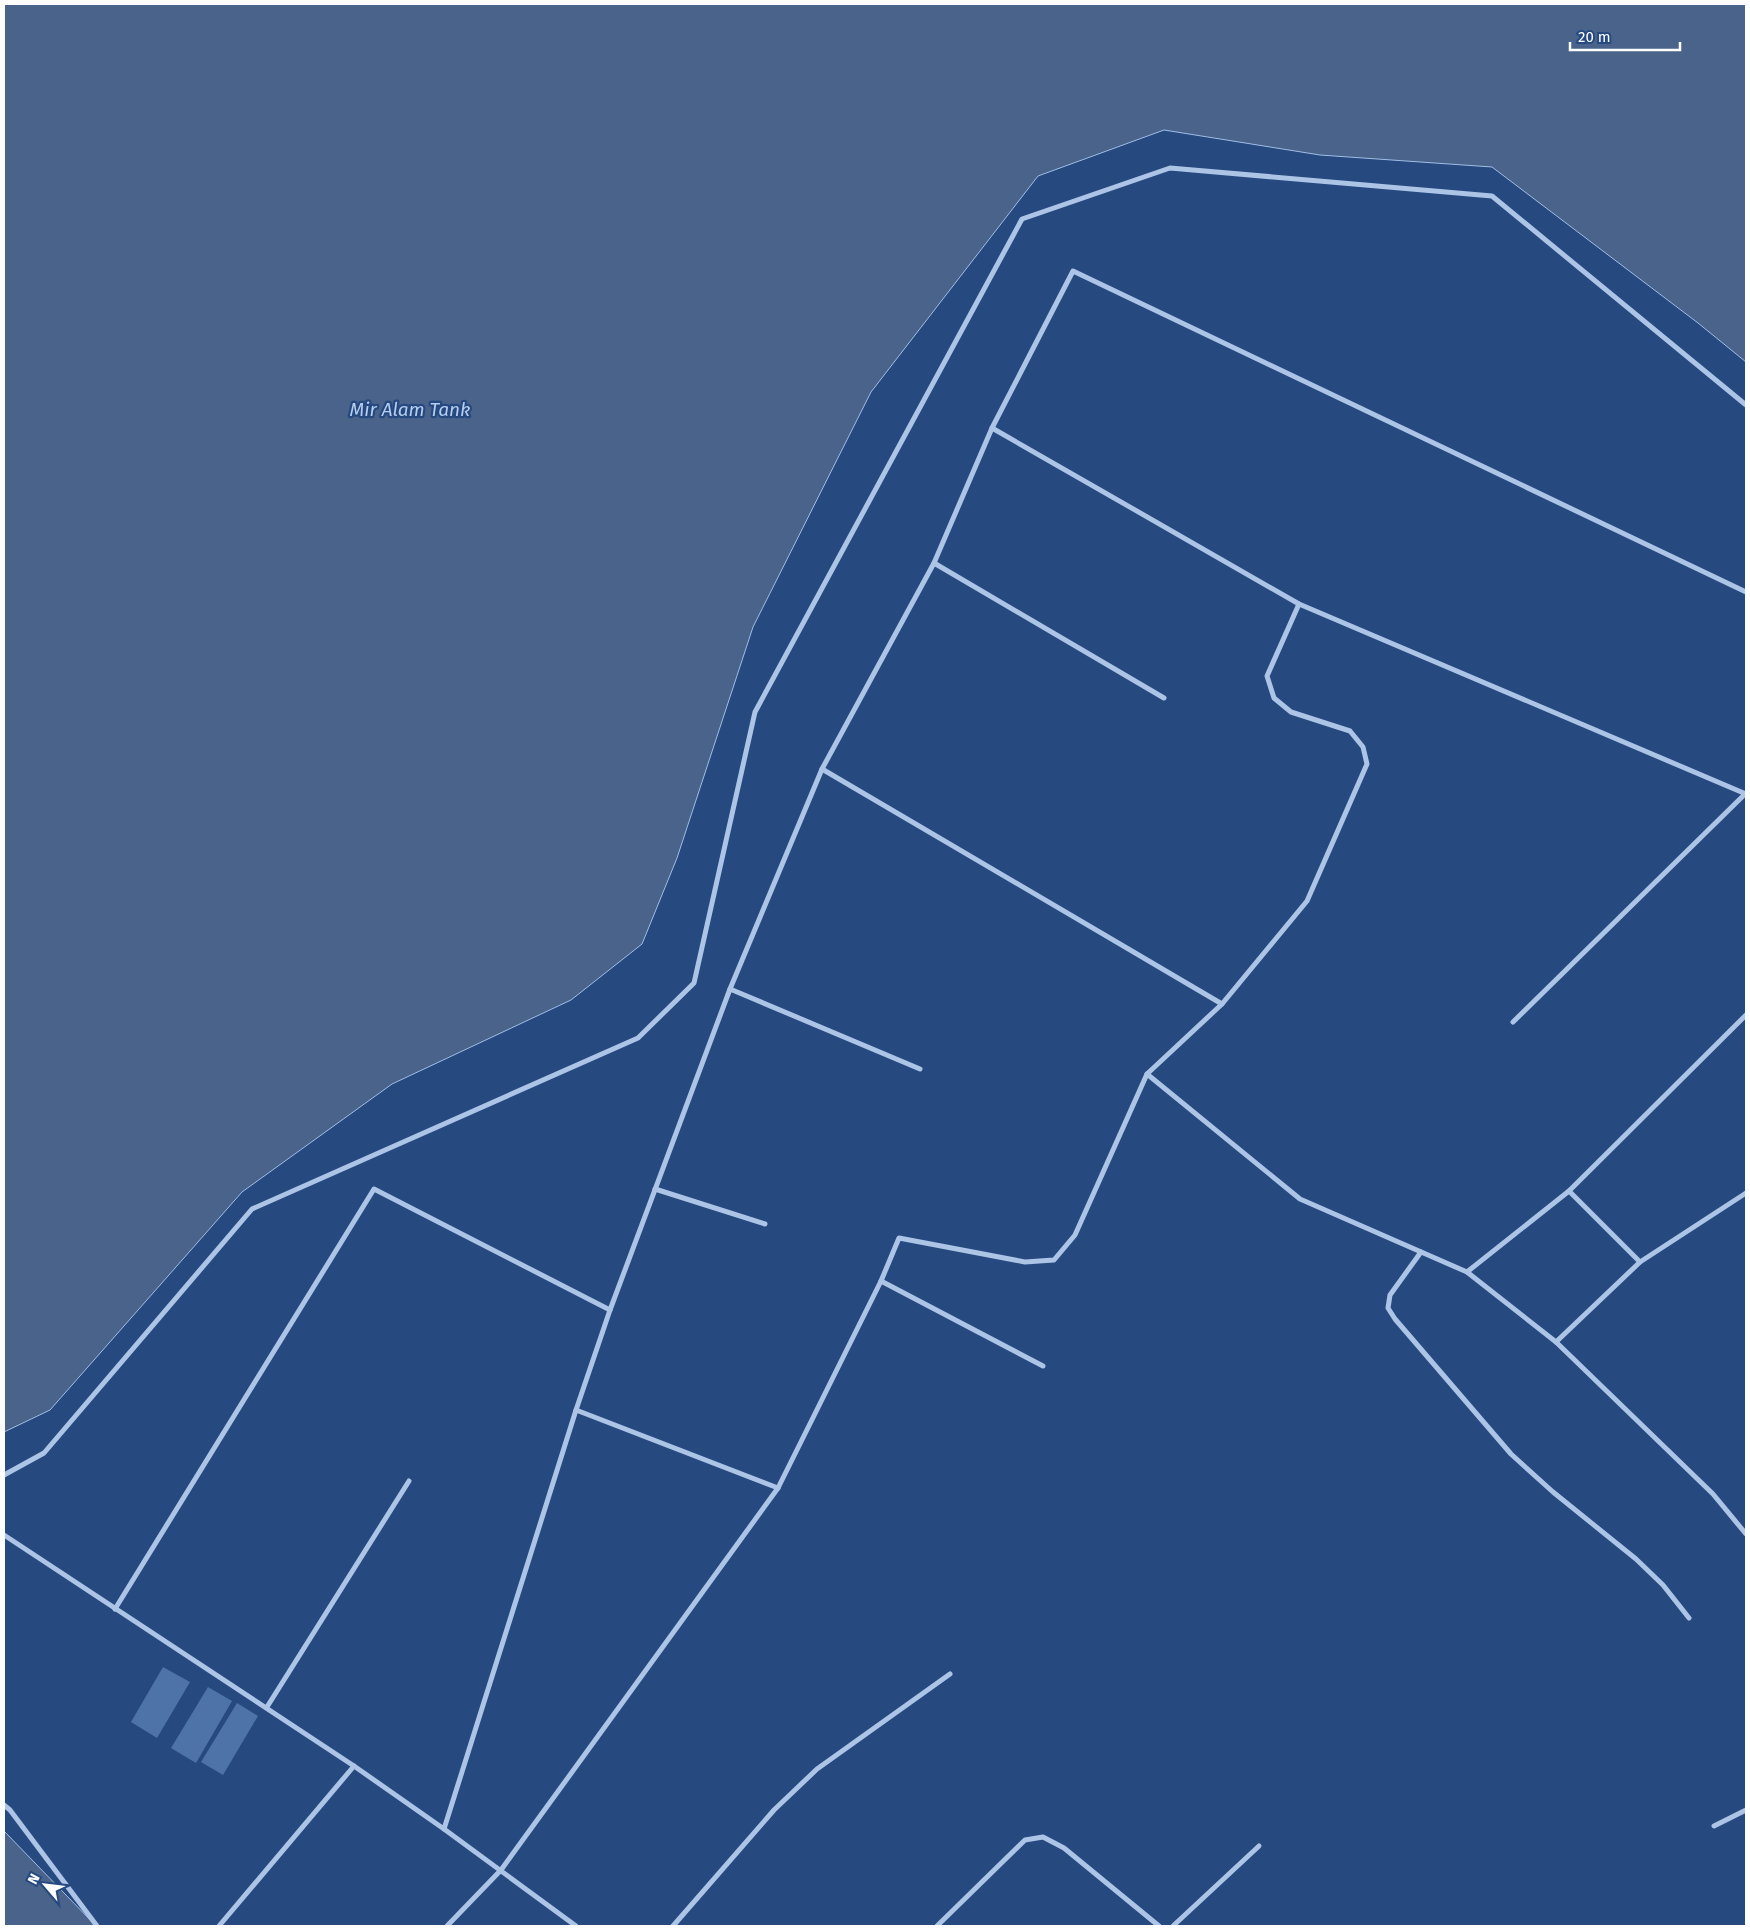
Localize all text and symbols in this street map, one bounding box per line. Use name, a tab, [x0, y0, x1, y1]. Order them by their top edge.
scale bar	[1570, 20, 1680, 52]
text: 20 m	[1578, 28, 1611, 46]
water label: Mir Alam Tank	[350, 398, 470, 421]
north arrow	[20, 1860, 70, 1910]
text: N	[24, 1871, 44, 1887]

